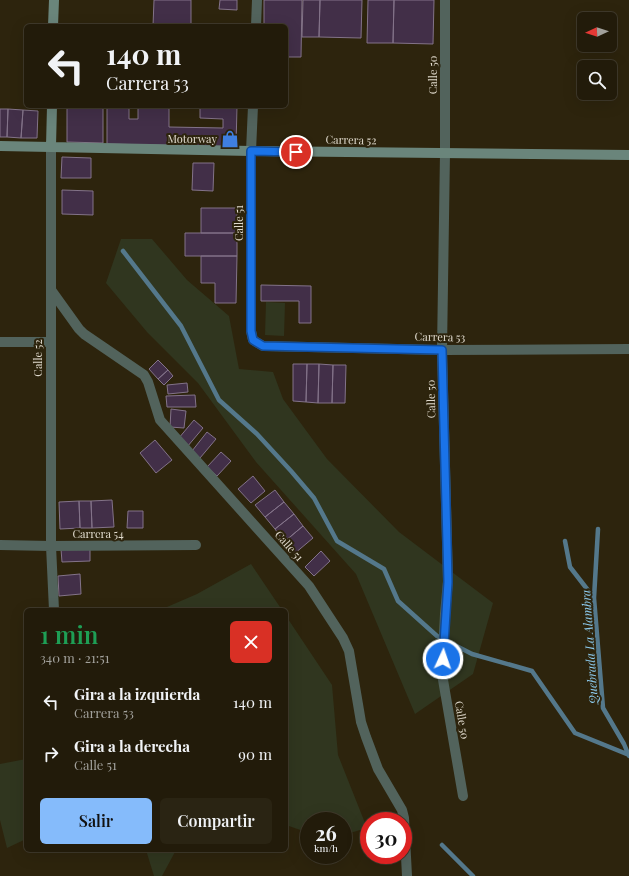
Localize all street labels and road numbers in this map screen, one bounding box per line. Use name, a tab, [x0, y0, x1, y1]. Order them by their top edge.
street label: Calle 50	[425, 55, 440, 94]
street label: Carrera 52	[325, 132, 377, 147]
street label: Calle 51	[231, 205, 246, 241]
street label: Carrera 53	[415, 329, 466, 344]
street label: Calle 52	[30, 339, 45, 377]
street label: Calle 50	[423, 379, 438, 418]
street label: Carrera 54	[72, 526, 124, 541]
street label: Calle 51	[272, 527, 307, 564]
street label: Calle 50	[452, 700, 473, 741]

